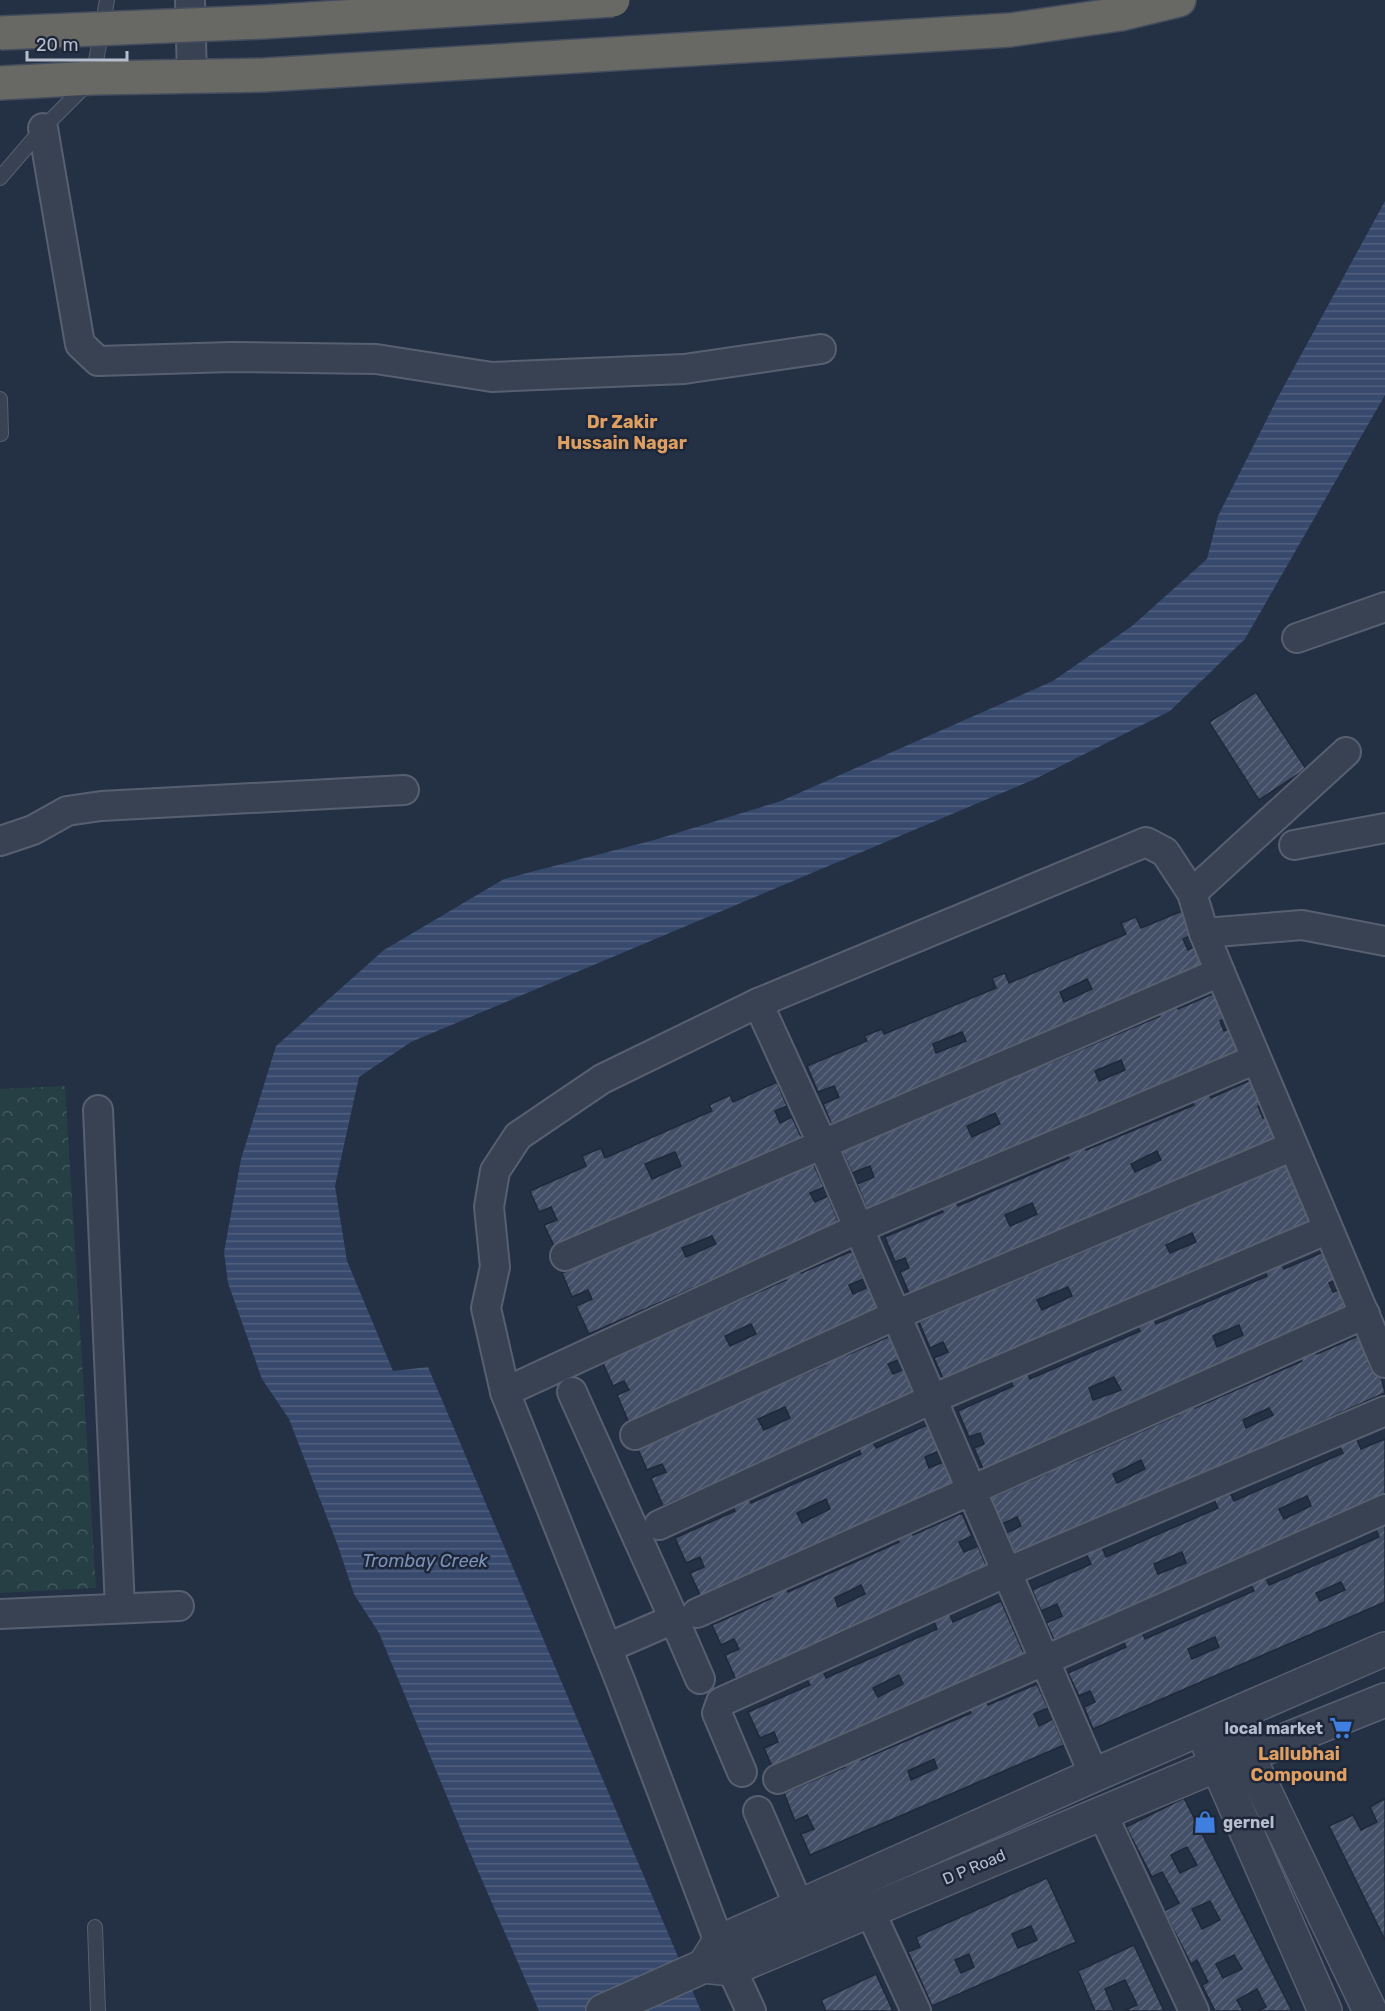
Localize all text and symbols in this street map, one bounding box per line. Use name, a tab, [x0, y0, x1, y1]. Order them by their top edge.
scale bar	[27, 24, 128, 62]
text: 20 m	[36, 34, 78, 56]
district label: Dr Zakir Hussain Nagar	[557, 411, 687, 454]
water label: Trombay Creek	[362, 1550, 489, 1572]
supermarket icon: local market	[1328, 1715, 1354, 1741]
place label: local market	[1224, 1719, 1324, 1738]
district label: Lallubhai Compound	[1251, 1743, 1347, 1786]
shop icon: gernel	[1192, 1809, 1218, 1835]
place label: gernel	[1223, 1813, 1274, 1832]
street label: D P Road	[940, 1845, 1008, 1889]

